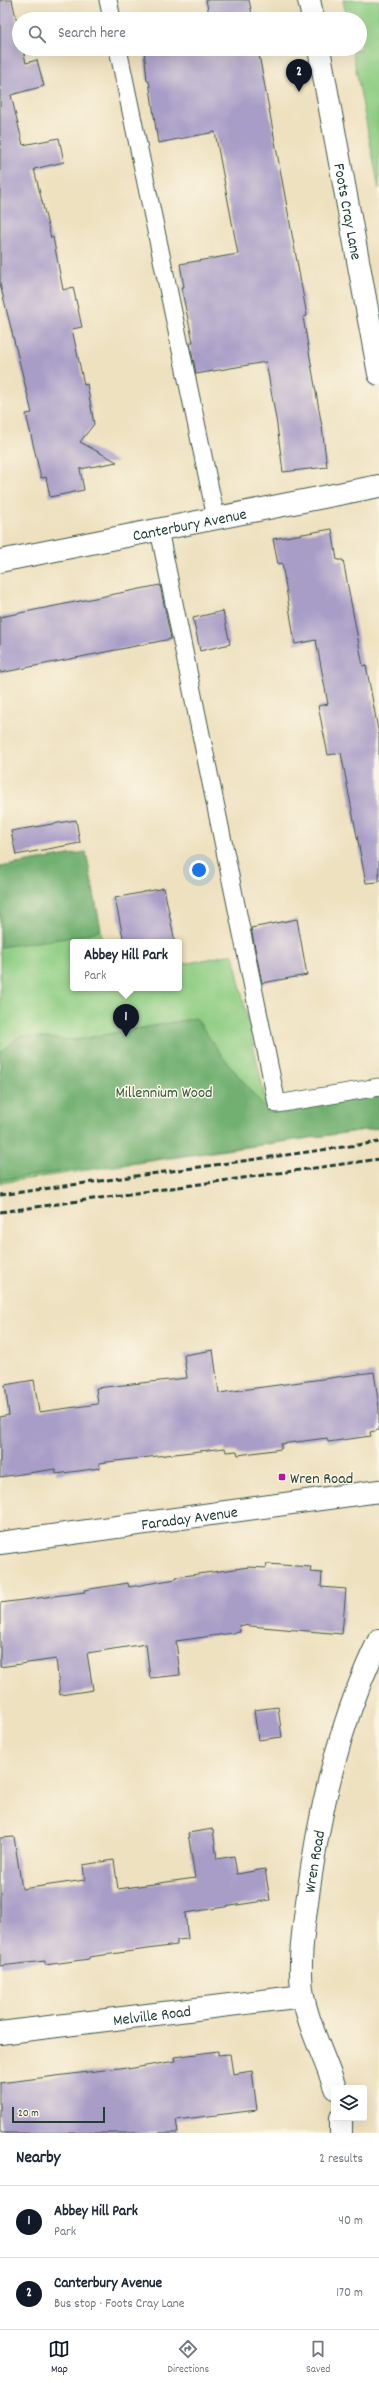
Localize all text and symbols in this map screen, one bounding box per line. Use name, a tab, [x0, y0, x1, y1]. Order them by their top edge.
search box	[12, 12, 367, 56]
icon: search	[26, 23, 48, 45]
text: Search here	[58, 23, 126, 45]
pin: 2	[286, 59, 312, 92]
street label: Foots Cray Lane	[326, 162, 367, 262]
street label: Canterbury Avenue	[131, 503, 249, 548]
your location	[189, 860, 209, 880]
popup	[70, 939, 182, 991]
text: Abbey Hill Park	[84, 945, 168, 967]
text: Park	[84, 967, 106, 986]
pin: 1	[113, 1004, 139, 1037]
park label: Millennium Wood	[115, 1082, 213, 1105]
place label: Wren Road	[290, 1468, 353, 1491]
marker: Wren Road	[277, 1472, 287, 1482]
street label: Faraday Avenue	[140, 1502, 239, 1538]
street label: Wren Road	[299, 1829, 332, 1895]
street label: Melville Road	[112, 2001, 192, 2033]
map controls	[331, 2085, 367, 2121]
button: layers	[331, 2085, 367, 2121]
scale bar	[12, 2105, 105, 2124]
text: 20 m	[18, 2106, 39, 2122]
text: Nearby	[16, 2147, 60, 2171]
text: 2 results	[319, 2150, 363, 2169]
text: Abbey Hill Park	[54, 2201, 138, 2223]
text: 1	[28, 2212, 30, 2231]
text: 40 m	[339, 2212, 363, 2231]
text: Park	[54, 2223, 76, 2242]
text: Canterbury Avenue	[54, 2273, 162, 2295]
text: 2	[26, 2284, 32, 2303]
text: 170 m	[336, 2284, 363, 2303]
text: Bus stop · Foots Cray Lane	[54, 2295, 185, 2314]
tab: Map	[48, 2338, 70, 2378]
tab: Directions	[167, 2338, 209, 2378]
tab: Saved	[306, 2338, 331, 2378]

